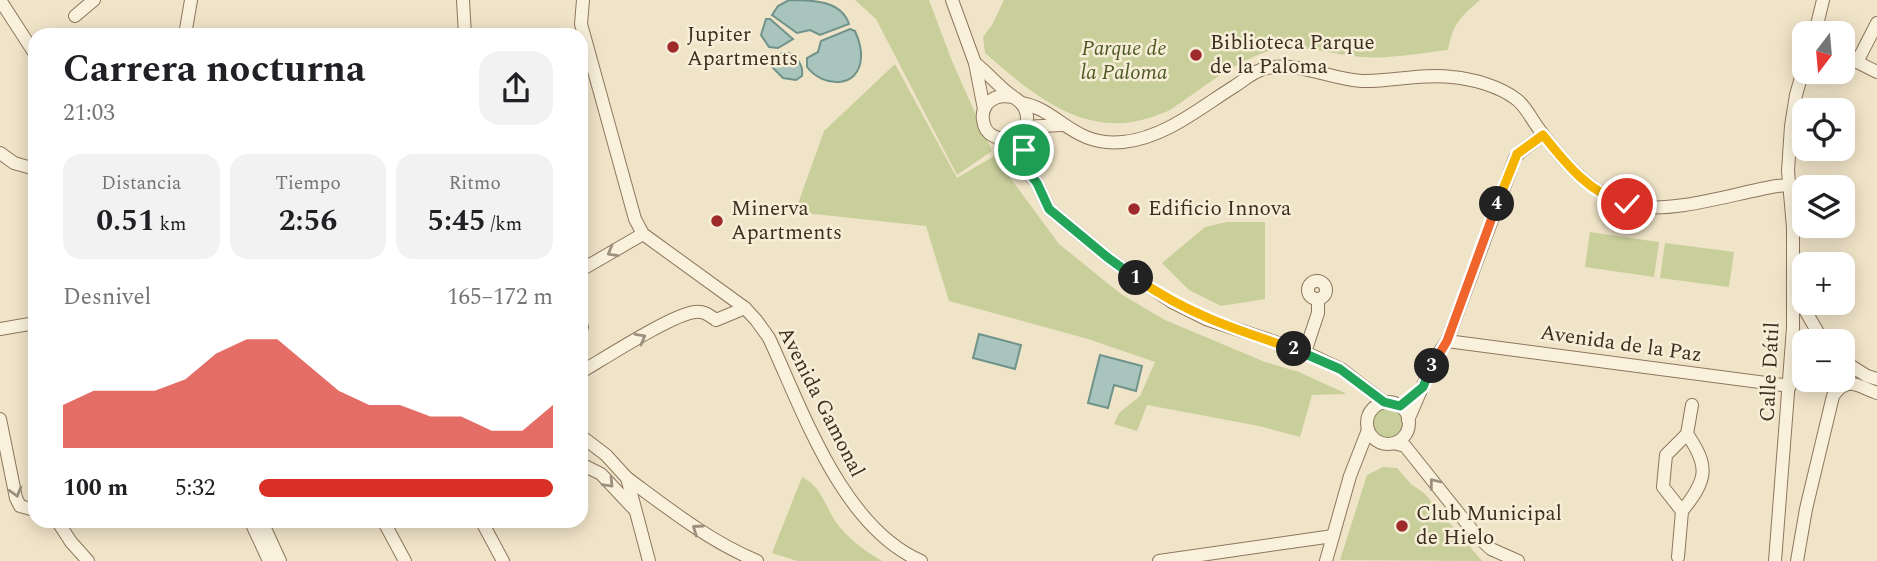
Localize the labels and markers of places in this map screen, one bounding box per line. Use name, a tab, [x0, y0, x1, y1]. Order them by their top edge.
place label: Jupiter Apartments	[687, 19, 798, 75]
place label: Biblioteca Parque de la Paloma	[1210, 27, 1375, 83]
marker: Jupiter Apartments	[665, 39, 681, 55]
marker: Biblioteca Parque de la Paloma	[1188, 47, 1204, 63]
pin	[994, 120, 1054, 180]
pin	[1597, 174, 1657, 234]
pin: 4	[1480, 186, 1514, 222]
place label: Minerva Apartments	[731, 193, 842, 249]
place label: Edificio Innova	[1148, 193, 1292, 225]
marker: Edificio Innova	[1126, 201, 1142, 217]
marker: Minerva Apartments	[709, 213, 725, 229]
pin: 1	[1118, 260, 1154, 296]
pin: 2	[1276, 332, 1312, 366]
pin: 3	[1414, 348, 1450, 384]
place label: Club Municipal de Hielo	[1416, 498, 1562, 554]
marker: Club Municipal de Hielo	[1394, 518, 1410, 534]

